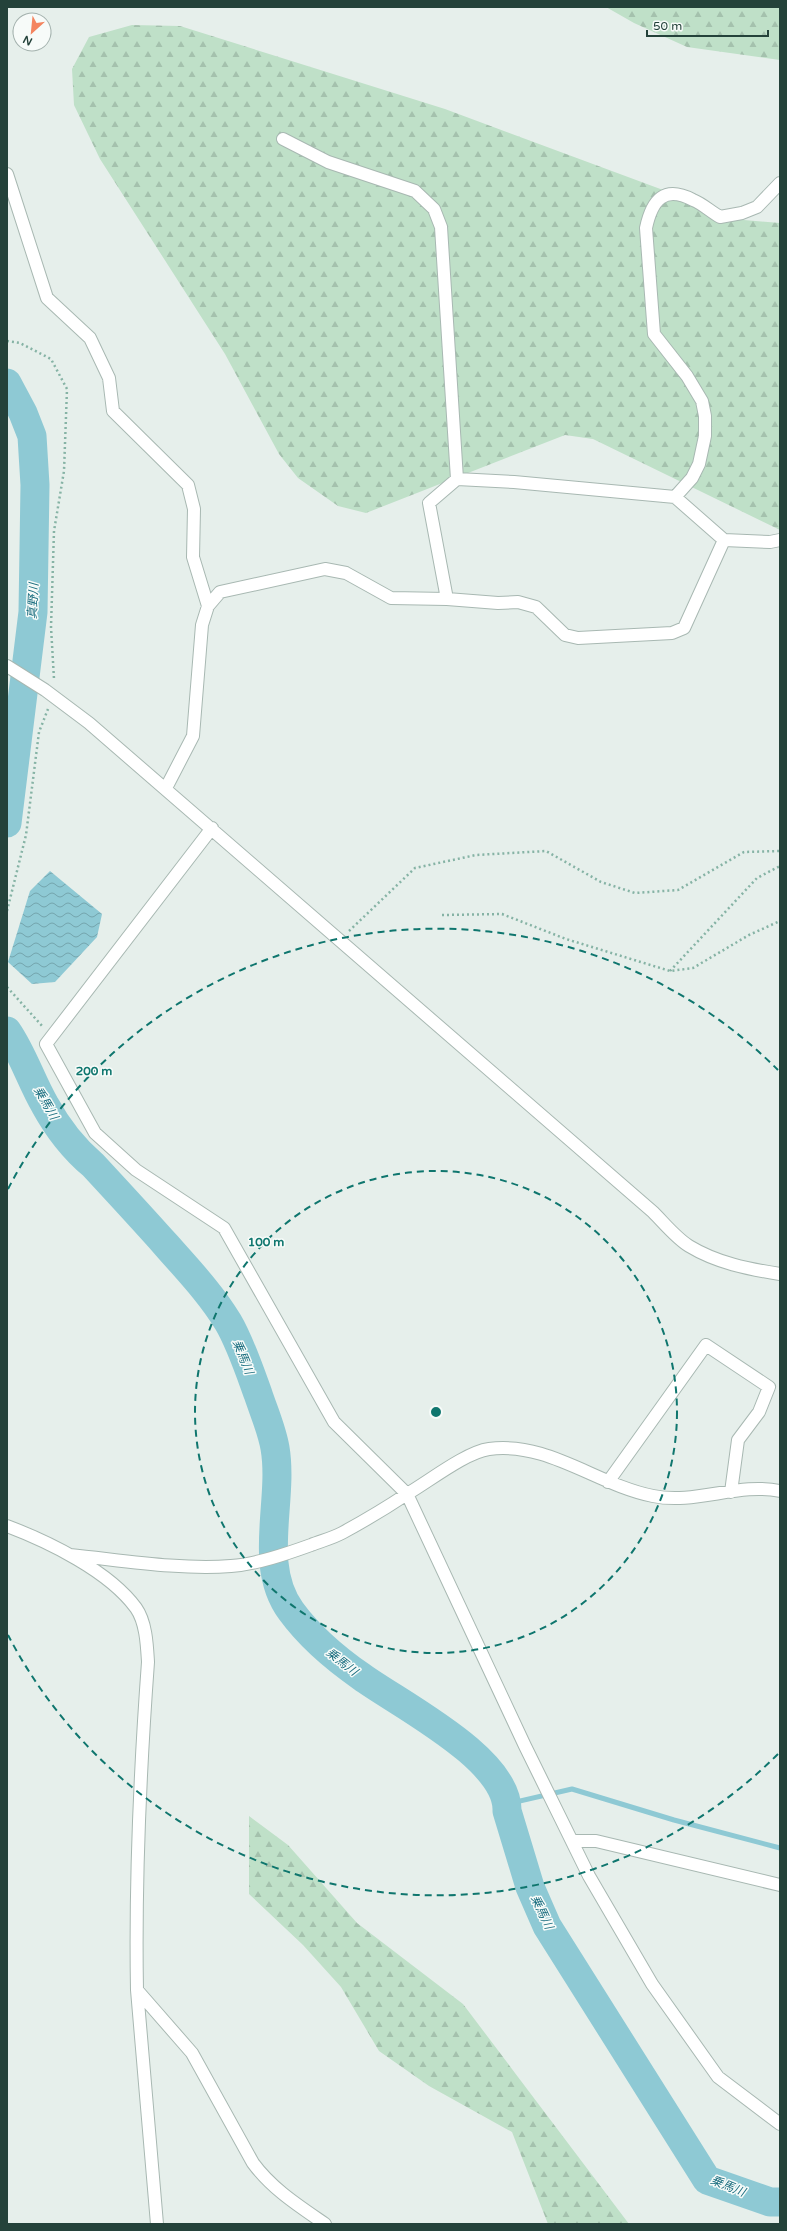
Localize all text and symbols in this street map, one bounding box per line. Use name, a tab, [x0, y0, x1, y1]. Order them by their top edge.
north arrow	[12, 12, 52, 52]
scale bar	[647, 12, 768, 38]
text: 50 m	[653, 19, 682, 33]
text: N	[21, 33, 35, 48]
water label: 真野川	[25, 581, 41, 619]
text: 200 m	[76, 1064, 112, 1078]
water label: 乗馬川	[31, 1084, 62, 1124]
text: 100 m	[248, 1235, 284, 1249]
water label: 乗馬川	[230, 1338, 257, 1378]
centre of rings	[429, 1405, 443, 1419]
water label: 乗馬川	[324, 1645, 362, 1680]
water label: 乗馬川	[528, 1893, 557, 1933]
water label: 乗馬川	[709, 2173, 749, 2200]

